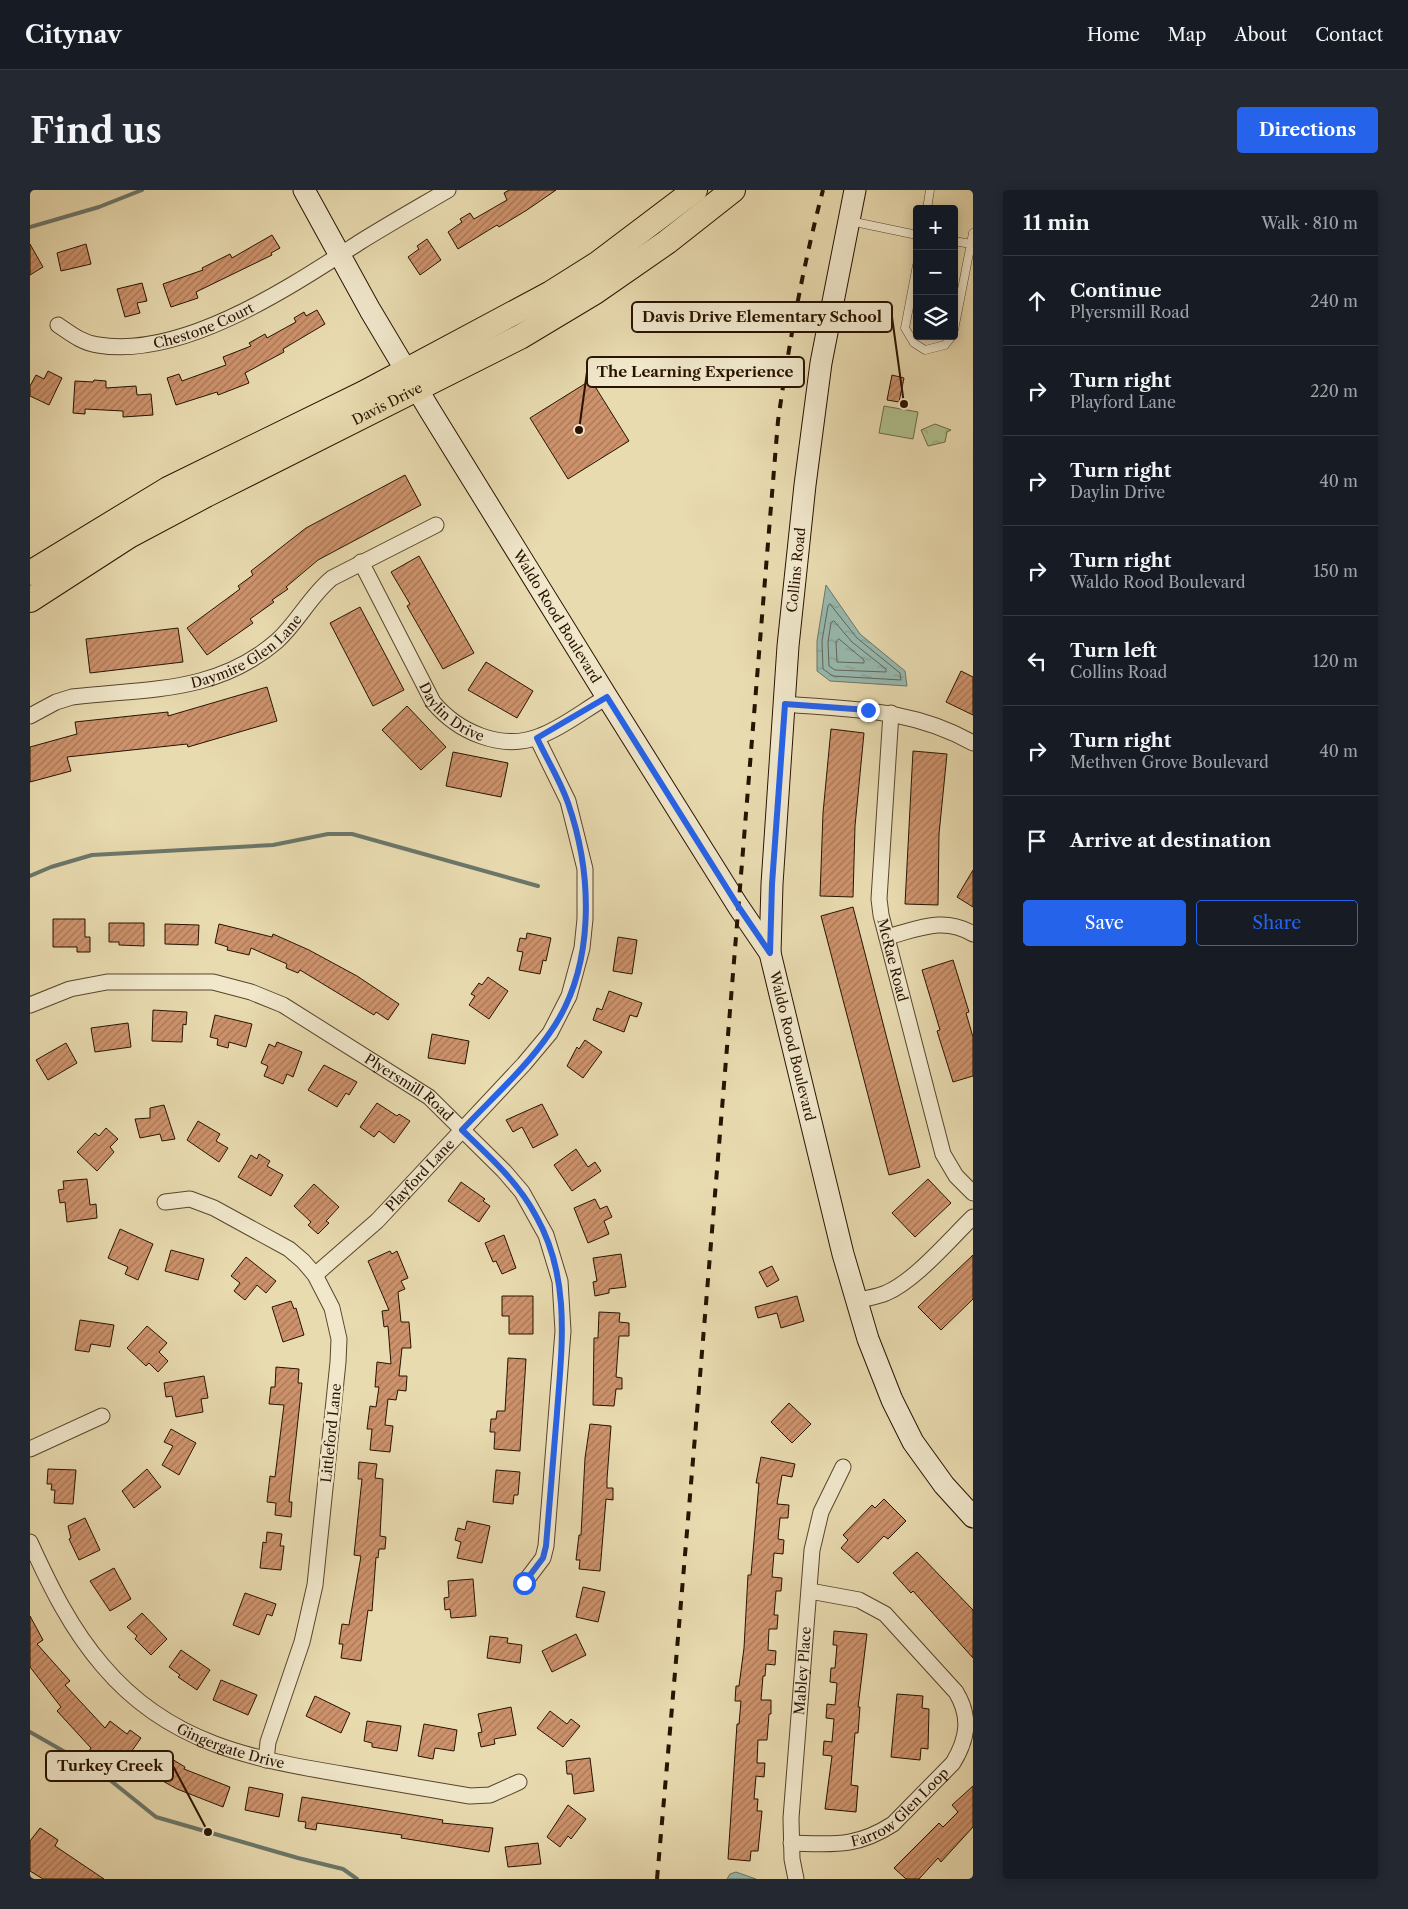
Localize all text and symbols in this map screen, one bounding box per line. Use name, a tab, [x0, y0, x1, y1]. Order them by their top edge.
text: Citynav	[25, 20, 122, 49]
text: Home	[1087, 24, 1140, 46]
text: Map	[1168, 24, 1206, 46]
text: About	[1234, 24, 1287, 46]
text: Contact	[1315, 24, 1383, 46]
button: Directions	[1237, 107, 1378, 153]
text: Find us	[30, 109, 162, 152]
map controls	[913, 205, 958, 340]
button: +	[913, 205, 958, 250]
text: 11 min	[1023, 210, 1090, 235]
text: Walk · 810 m	[1261, 213, 1358, 233]
button: −	[913, 250, 958, 295]
text: Continue	[1070, 279, 1162, 302]
icon: ahead	[1023, 287, 1051, 315]
text: 240 m	[1310, 291, 1358, 311]
button: layers	[913, 295, 958, 340]
street label: Chestone Court	[152, 299, 257, 352]
callout: Davis Drive Elementary School	[632, 302, 892, 332]
text: Plyersmill Road	[1070, 302, 1189, 322]
text: Davis Drive Elementary School	[642, 307, 882, 326]
callout: The Learning Experience	[587, 357, 804, 387]
text: The Learning Experience	[596, 362, 794, 381]
text: Turn right	[1070, 369, 1171, 392]
icon: right	[1023, 377, 1051, 405]
street label: Davis Drive	[349, 379, 426, 429]
text: 220 m	[1310, 381, 1358, 401]
text: Playford Lane	[1070, 392, 1176, 412]
text: Turn right	[1070, 459, 1171, 482]
icon: right	[1023, 467, 1051, 495]
text: 40 m	[1319, 471, 1358, 491]
text: Daylin Drive	[1070, 482, 1165, 502]
street label: Collins Road	[783, 526, 810, 613]
street label: Waldo Rood Boulevard	[509, 545, 605, 687]
text: Turn right	[1070, 549, 1171, 572]
icon: right	[1023, 557, 1051, 585]
text: 150 m	[1313, 561, 1358, 581]
text: Waldo Rood Boulevard	[1070, 572, 1245, 592]
street label: Daymire Glen Lane	[189, 611, 306, 692]
text: Turn left	[1070, 639, 1157, 662]
icon: left	[1023, 647, 1051, 675]
text: 120 m	[1313, 651, 1358, 671]
text: Collins Road	[1070, 662, 1167, 682]
street label: Daylin Drive	[415, 679, 487, 745]
route end	[857, 699, 880, 722]
text: Turn right	[1070, 729, 1171, 752]
icon: right	[1023, 737, 1051, 765]
text: 40 m	[1319, 741, 1358, 761]
text: Methven Grove Boulevard	[1070, 752, 1269, 772]
icon: arrive	[1023, 827, 1051, 855]
text: Arrive at destination	[1070, 829, 1271, 852]
button: Save	[1023, 900, 1186, 946]
button: Share	[1196, 900, 1358, 946]
street label: McRae Road	[873, 917, 912, 1004]
street label: Waldo Rood Boulevard	[765, 968, 820, 1123]
street label: Plyersmill Road	[361, 1050, 457, 1125]
street label: Playford Lane	[382, 1135, 458, 1215]
street label: Littleford Lane	[317, 1382, 345, 1484]
route start	[513, 1572, 536, 1595]
street label: Mabley Place	[790, 1626, 815, 1716]
street label: Gingergate Drive	[174, 1719, 286, 1772]
callout: Turkey Creek	[46, 1751, 173, 1781]
text: Turkey Creek	[57, 1756, 164, 1775]
street label: Farrow Glen Loop	[849, 1764, 953, 1851]

